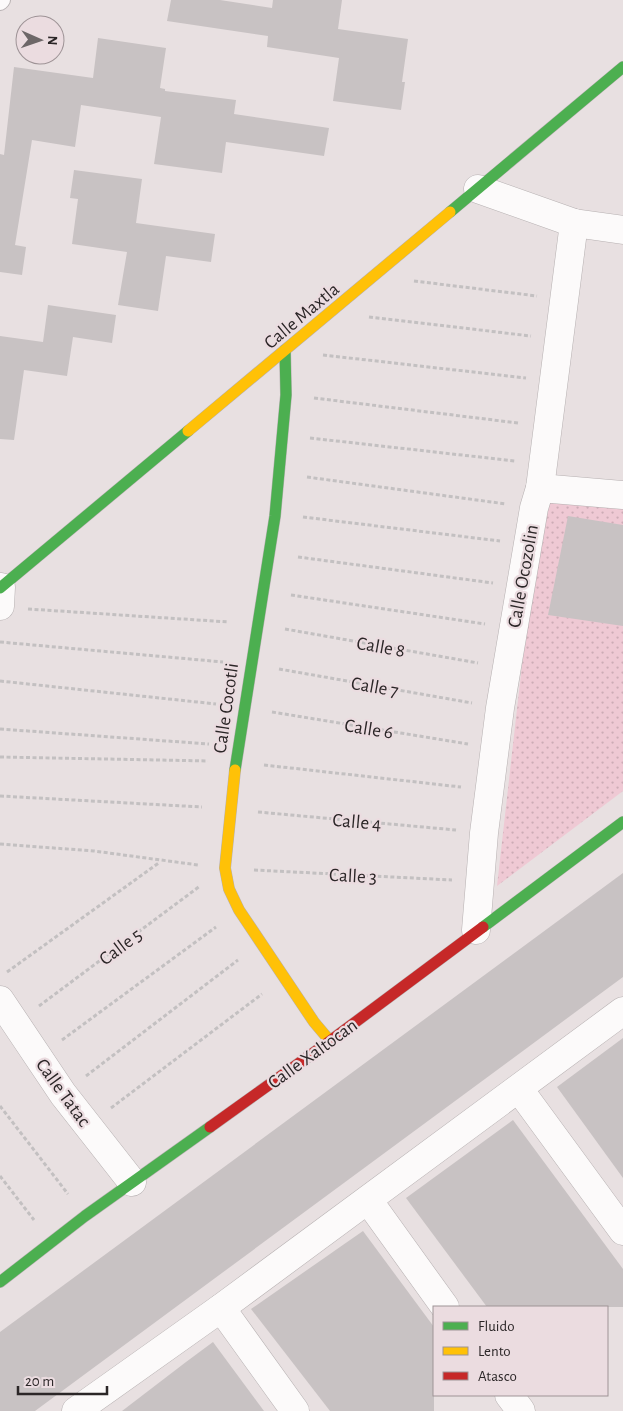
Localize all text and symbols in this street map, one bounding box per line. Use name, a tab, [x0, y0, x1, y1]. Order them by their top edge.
north arrow	[15, 15, 65, 65]
text: N	[45, 35, 59, 46]
street label: Calle Maxtla	[261, 279, 343, 353]
street label: Calle Ocozolin	[505, 523, 542, 629]
street label: Calle 8	[355, 634, 406, 661]
street label: Calle Cocotli	[211, 662, 242, 754]
street label: Calle 7	[350, 674, 400, 701]
street label: Calle 6	[343, 716, 394, 743]
street label: Calle 4	[332, 811, 382, 834]
street label: Calle 3	[329, 866, 377, 887]
street label: Calle 5	[96, 925, 146, 969]
street label: Calle Xaltocan	[265, 1016, 361, 1093]
street label: Calle Tatac	[32, 1055, 94, 1130]
legend	[433, 1306, 608, 1396]
text: Fluido	[478, 1319, 515, 1334]
text: Lento	[478, 1344, 511, 1359]
scale bar	[18, 1364, 106, 1396]
text: Atasco	[478, 1369, 517, 1384]
text: 20 m	[25, 1374, 54, 1389]

